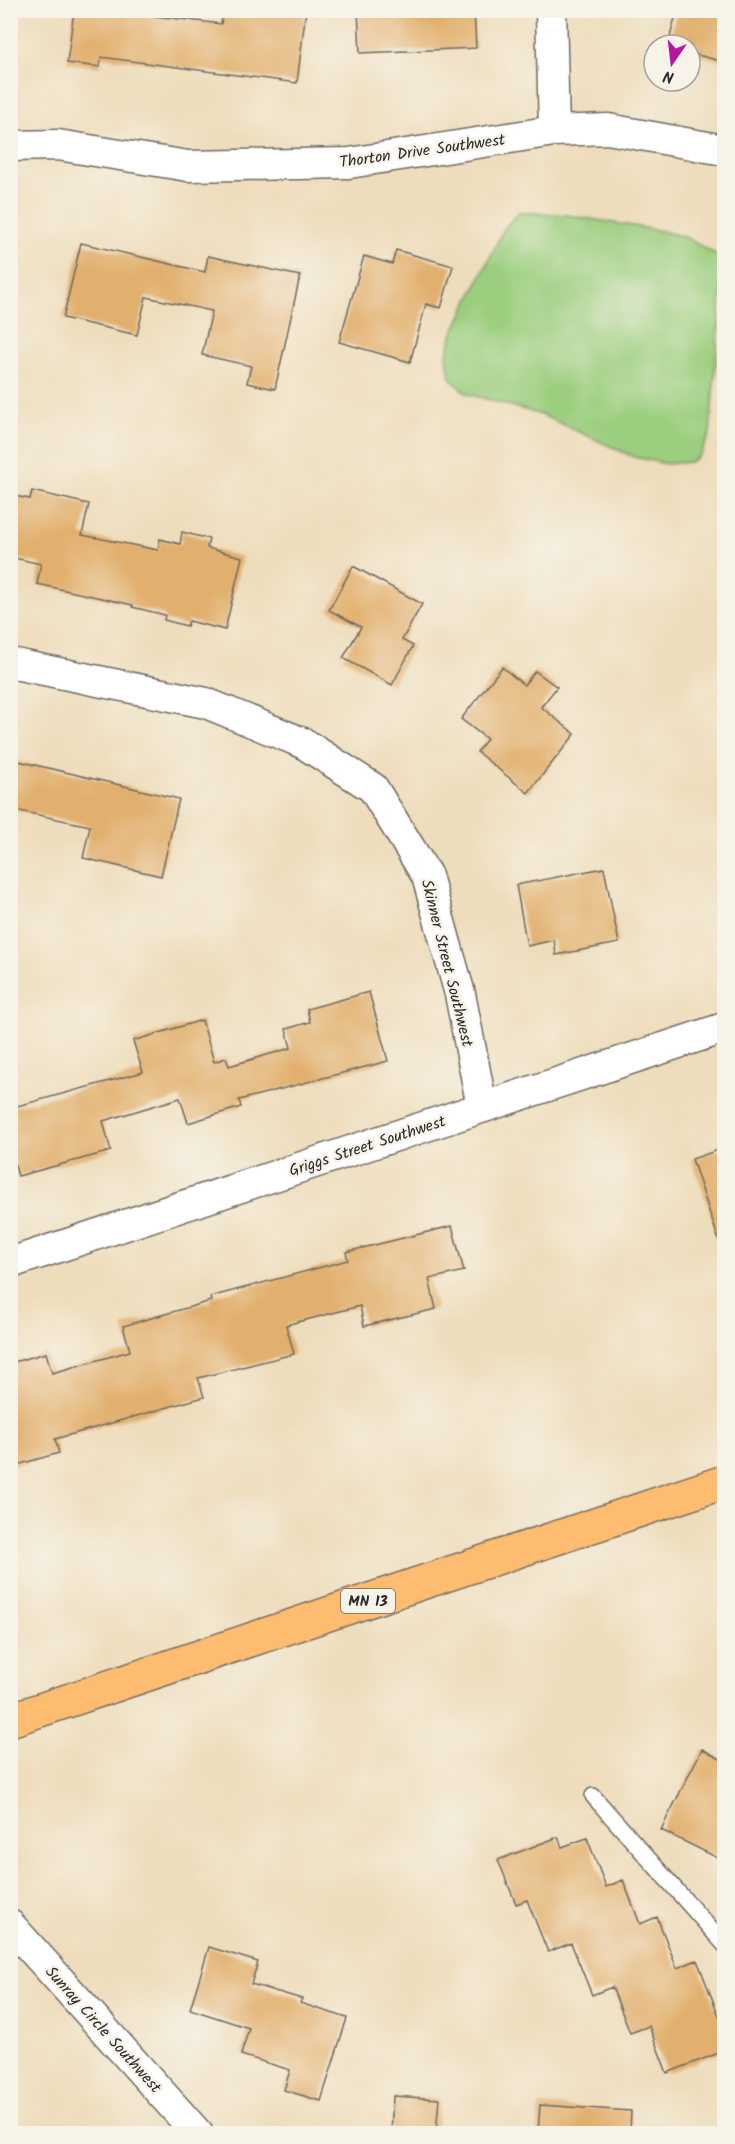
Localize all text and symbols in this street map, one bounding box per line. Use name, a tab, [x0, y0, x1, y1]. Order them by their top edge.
north arrow	[642, 33, 702, 93]
text: N	[661, 63, 677, 89]
street label: Thorton Drive Southwest	[338, 127, 507, 175]
street label: Skinner Street Southwest	[414, 877, 480, 1051]
street label: Griggs Street Southwest	[286, 1109, 450, 1184]
road number: MN 13	[341, 1589, 395, 1613]
street label: Sunray Circle Southwest	[39, 1961, 168, 2100]

